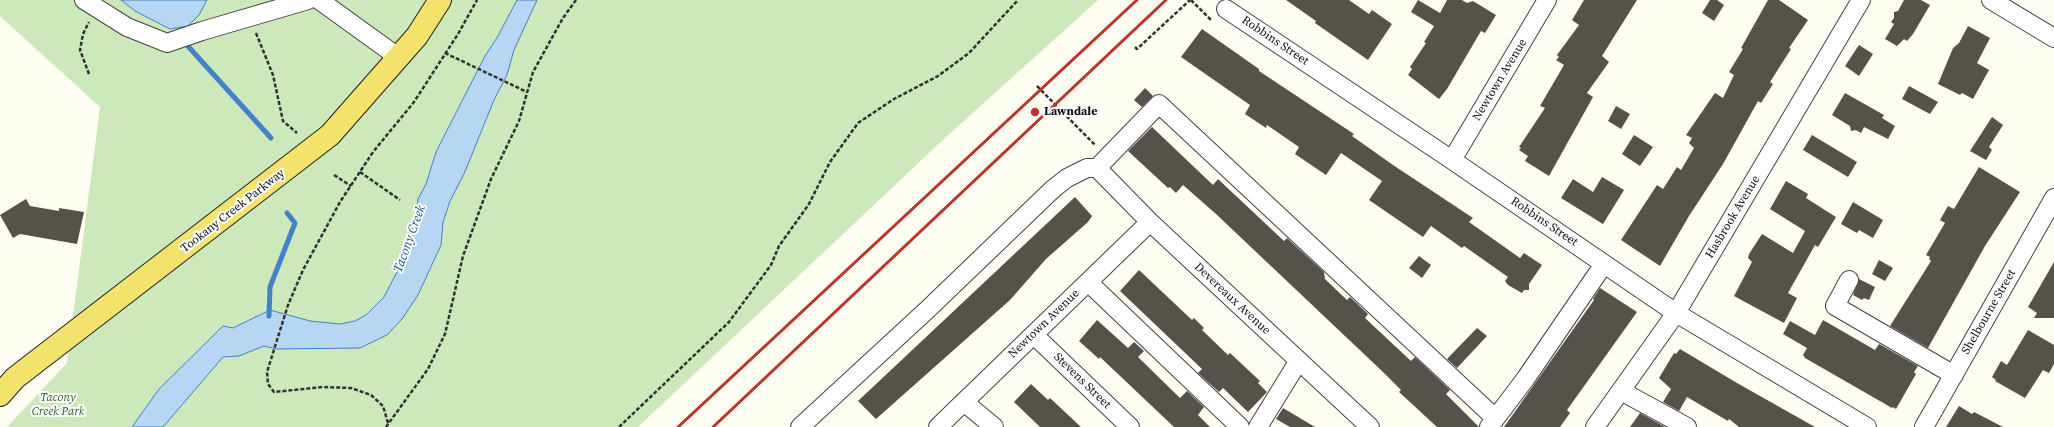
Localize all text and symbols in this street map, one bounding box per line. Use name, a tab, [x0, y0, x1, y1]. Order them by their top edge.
street label: Robbins Street	[1239, 13, 1311, 69]
street label: Newtown Avenue	[1470, 36, 1530, 124]
place label: Lawndale	[1044, 105, 1097, 119]
marker: Lawndale	[1029, 106, 1041, 118]
street label: Tookany Creek Parkway	[178, 166, 288, 256]
street label: Hasbrook Avenue	[1703, 173, 1763, 261]
street label: Robbins Street	[1508, 194, 1580, 250]
water label: Tacony Creek	[391, 203, 429, 275]
street label: Devereaux Avenue	[1191, 260, 1273, 338]
street label: Shelbourne Street	[1959, 267, 2019, 357]
street label: Newtown Avenue	[1006, 286, 1082, 362]
street label: Stevens Street	[1050, 350, 1114, 412]
park label: Tacony Creek Park	[32, 391, 84, 419]

